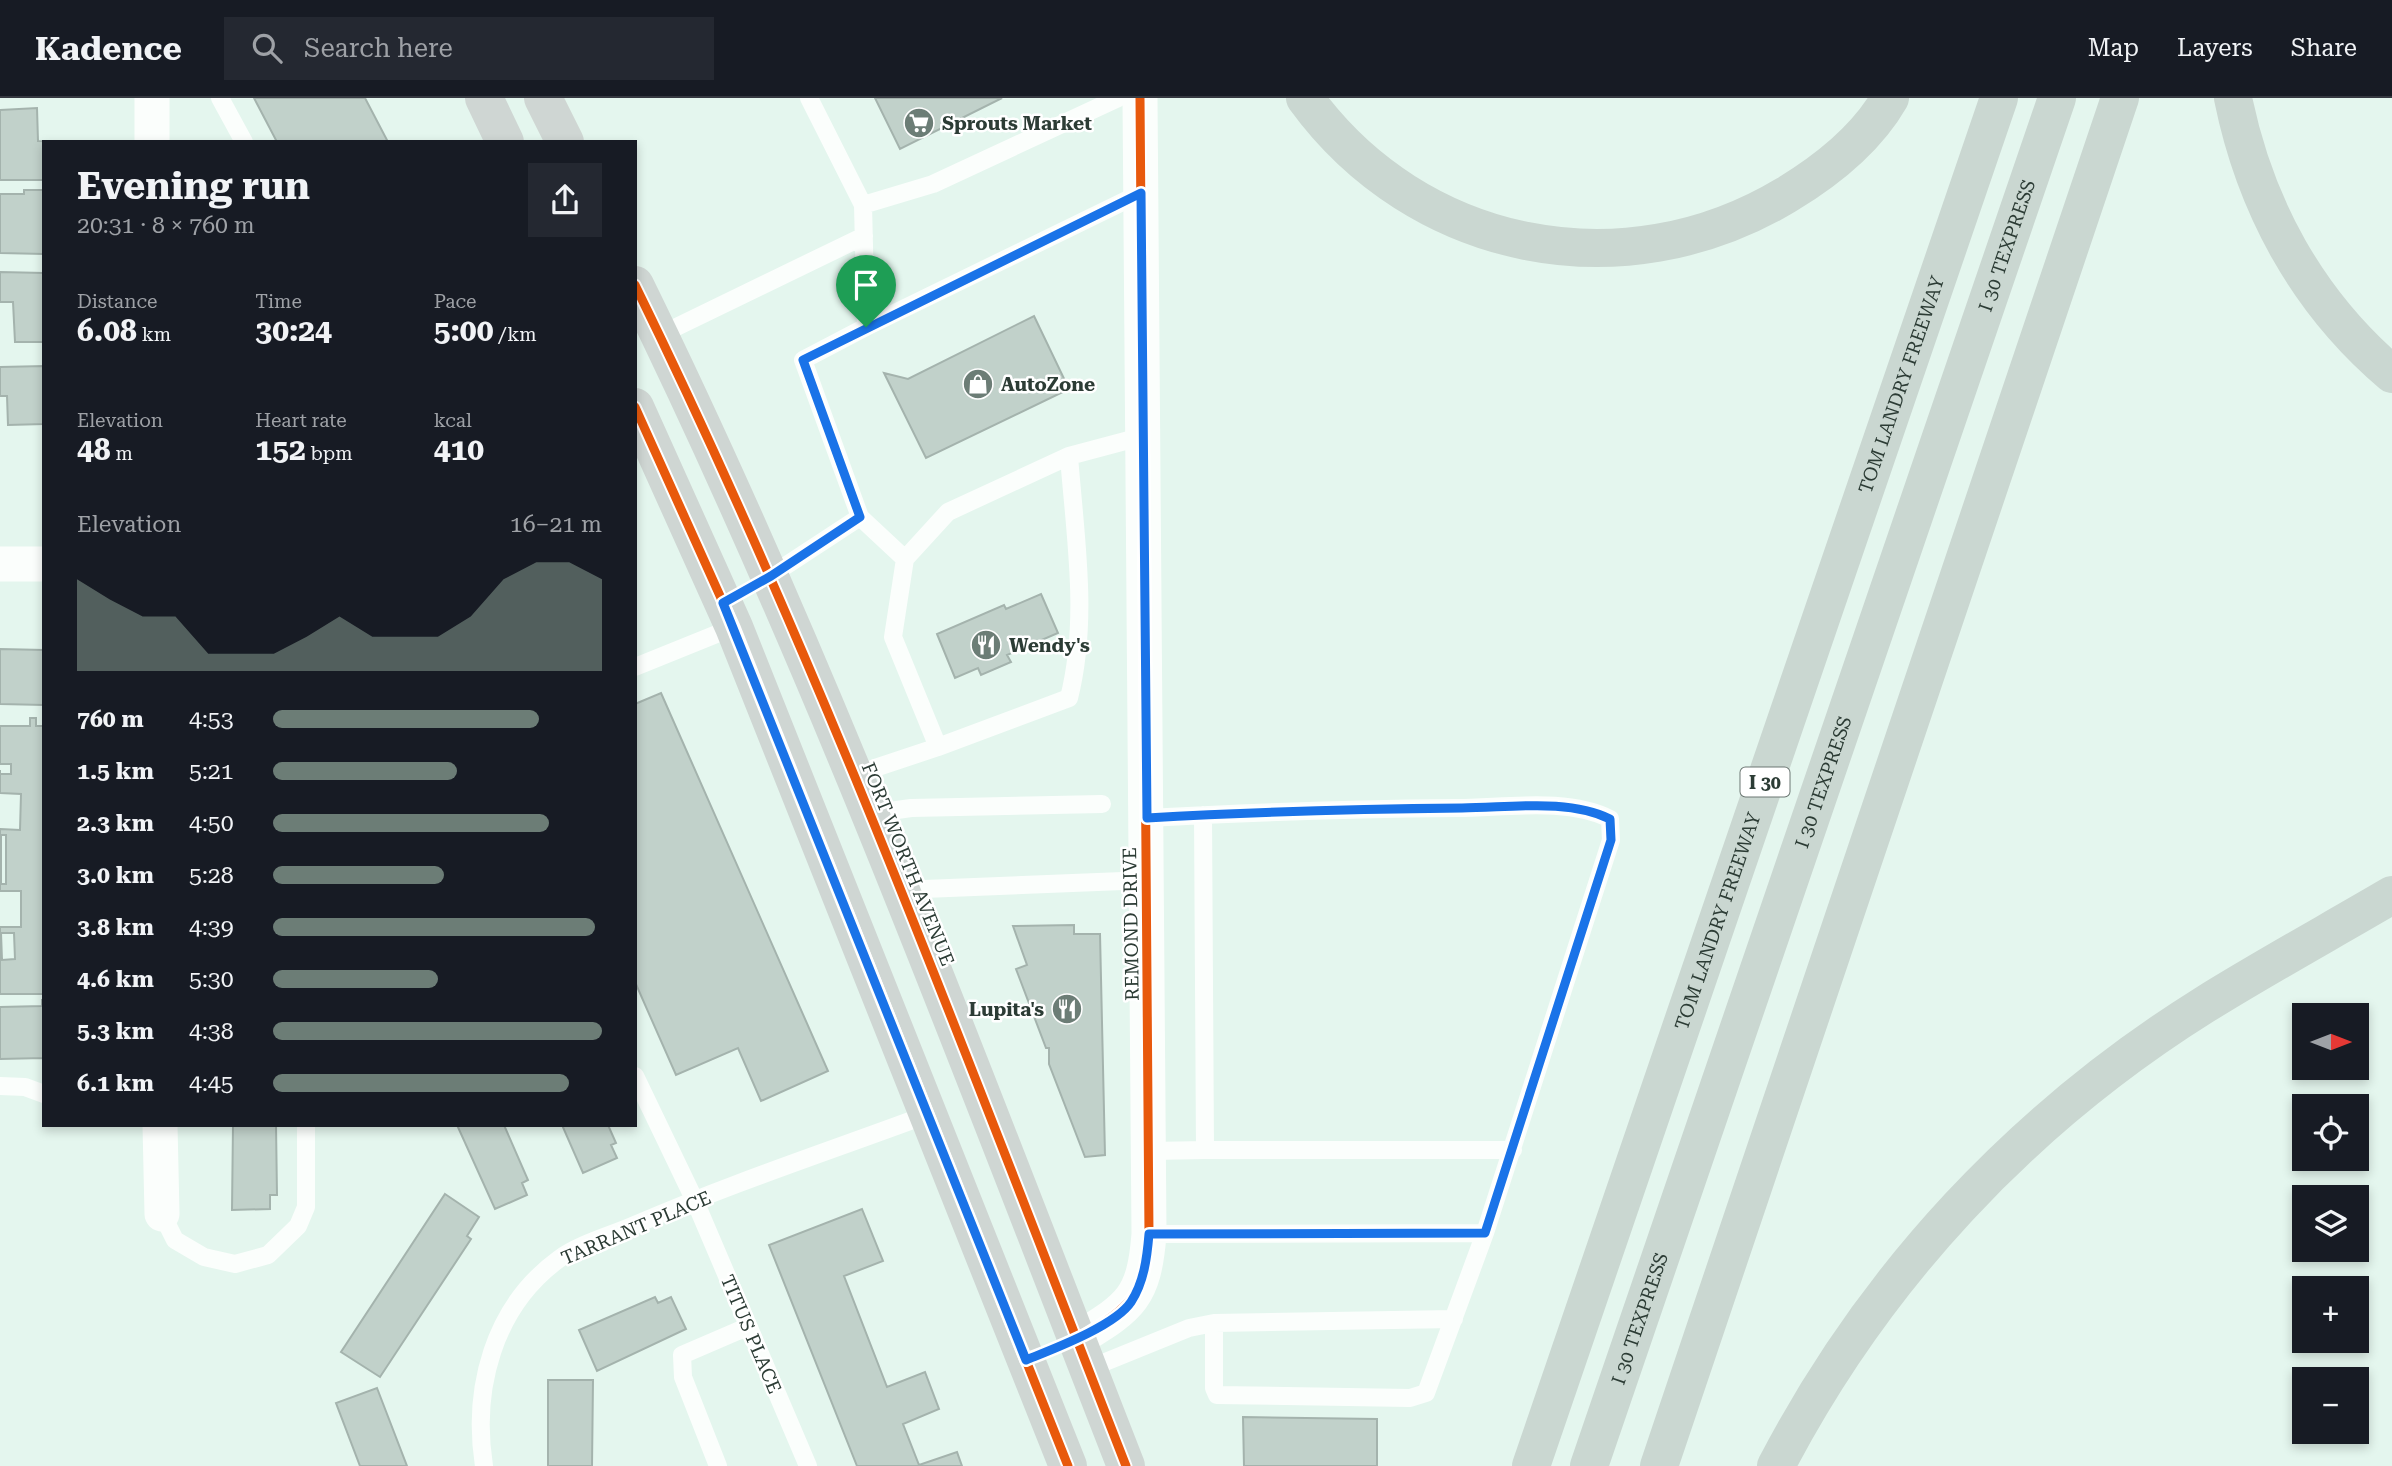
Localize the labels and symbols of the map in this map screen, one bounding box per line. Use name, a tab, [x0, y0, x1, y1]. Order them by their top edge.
supermarket icon: Sprouts Market	[902, 106, 936, 140]
place label: Sprouts Market	[942, 112, 1092, 135]
street label: I 30 TEXPRESS	[1973, 176, 2040, 314]
pin	[836, 255, 896, 327]
street label: TOM LANDRY FREEWAY	[1853, 273, 1949, 496]
shop icon: AutoZone	[961, 367, 995, 401]
place label: AutoZone	[1001, 373, 1095, 396]
restaurant icon: Wendy's	[969, 628, 1003, 662]
place label: Wendy's	[1009, 634, 1090, 657]
street label: I 30 TEXPRESS	[1790, 713, 1856, 851]
street label: FORT WORTH AVENUE	[857, 759, 959, 969]
road number: I 30	[1740, 768, 1790, 796]
street label: TOM LANDRY FREEWAY	[1670, 809, 1765, 1033]
street label: REMOND DRIVE	[1118, 847, 1144, 1001]
restaurant icon: Lupita's	[1050, 992, 1084, 1026]
place label: Lupita's	[969, 998, 1044, 1021]
north arrow	[2292, 1003, 2370, 1080]
street label: TARRANT PLACE	[558, 1186, 714, 1270]
street label: I 30 TEXPRESS	[1606, 1249, 1673, 1387]
street label: TITUS PLACE	[716, 1271, 786, 1397]

